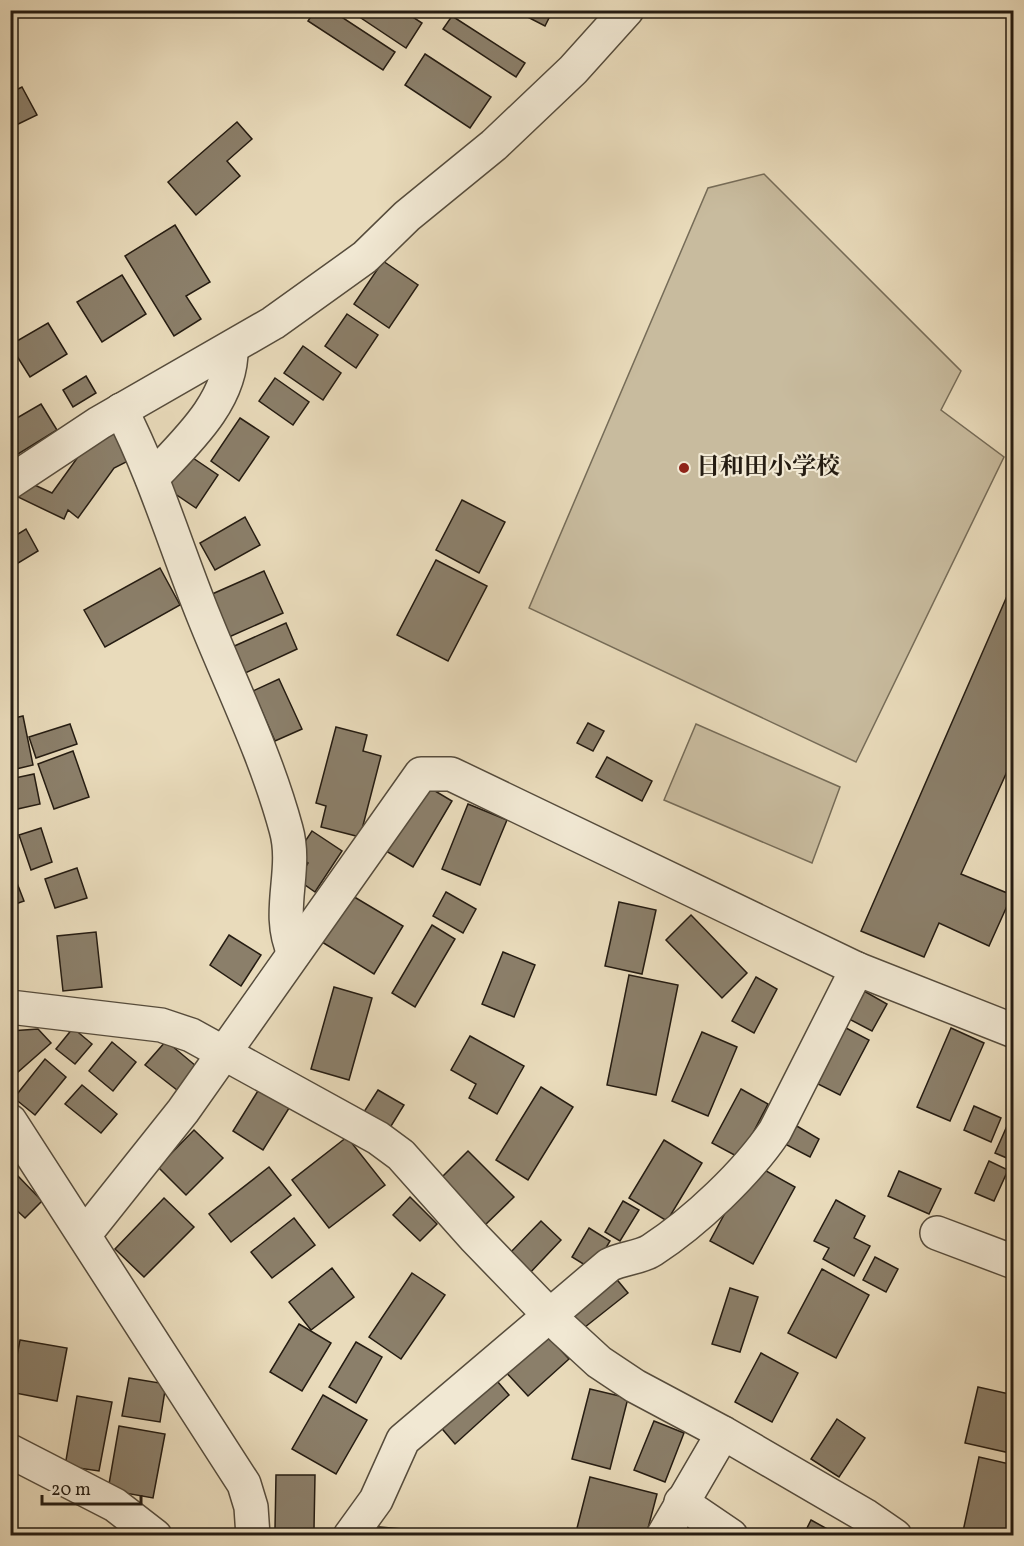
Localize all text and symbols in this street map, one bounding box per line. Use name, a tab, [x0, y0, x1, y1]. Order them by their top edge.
place label: 日和田小学校	[696, 451, 840, 485]
marker: 日和田小学校	[677, 461, 691, 475]
scale bar	[42, 1468, 141, 1506]
text: 20 m	[51, 1478, 91, 1503]

